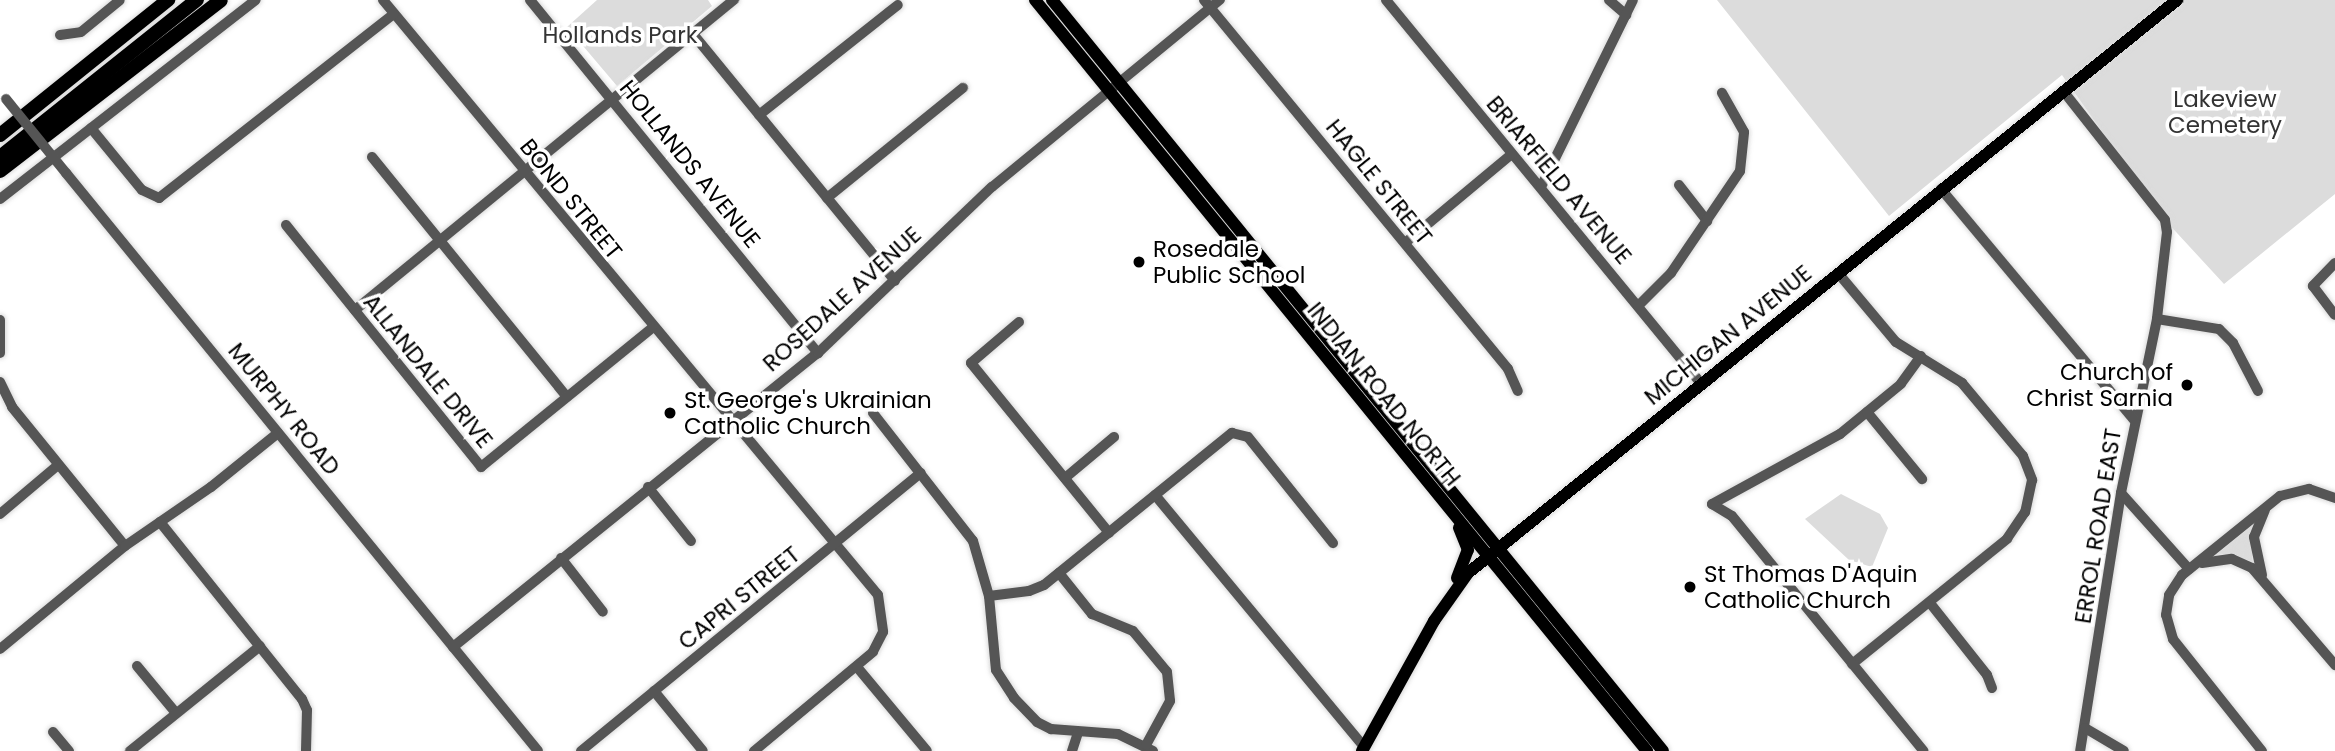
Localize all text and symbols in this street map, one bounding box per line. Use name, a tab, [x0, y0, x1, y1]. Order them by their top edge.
park label: Hollands Park	[542, 21, 698, 49]
street label: HOLLANDS AVENUE	[614, 75, 766, 253]
park label: Lakeview Cemetery	[2168, 85, 2282, 139]
street label: BRIARFIELD AVENUE	[1481, 90, 1637, 270]
street label: HAGLE STREET	[1320, 114, 1438, 250]
street label: BOND STREET	[514, 133, 628, 265]
street label: ROSEDALE AVENUE	[757, 221, 927, 377]
place label: Rosedale Public School	[1153, 235, 1305, 289]
marker: Rosedale Public School	[1131, 254, 1147, 270]
street label: MICHIGAN AVENUE	[1639, 259, 1817, 411]
street label: ALLANDALE DRIVE	[358, 289, 498, 453]
street label: INDIAN ROAD NORTH	[1301, 297, 1467, 491]
street label: MURPHY ROAD	[222, 337, 346, 481]
place label: Church of Christ Sarnia	[2026, 358, 2173, 412]
marker: Church of Christ Sarnia	[2179, 377, 2195, 393]
place label: St. George's Ukrainian Catholic Church	[684, 386, 932, 440]
marker: St. George's Ukrainian Catholic Church	[662, 405, 678, 421]
street label: ERROL ROAD EAST	[2069, 426, 2127, 626]
street label: CAPRI STREET	[673, 541, 805, 655]
place label: St Thomas D'Aquin Catholic Church	[1704, 560, 1917, 614]
marker: St Thomas D'Aquin Catholic Church	[1682, 579, 1698, 595]

